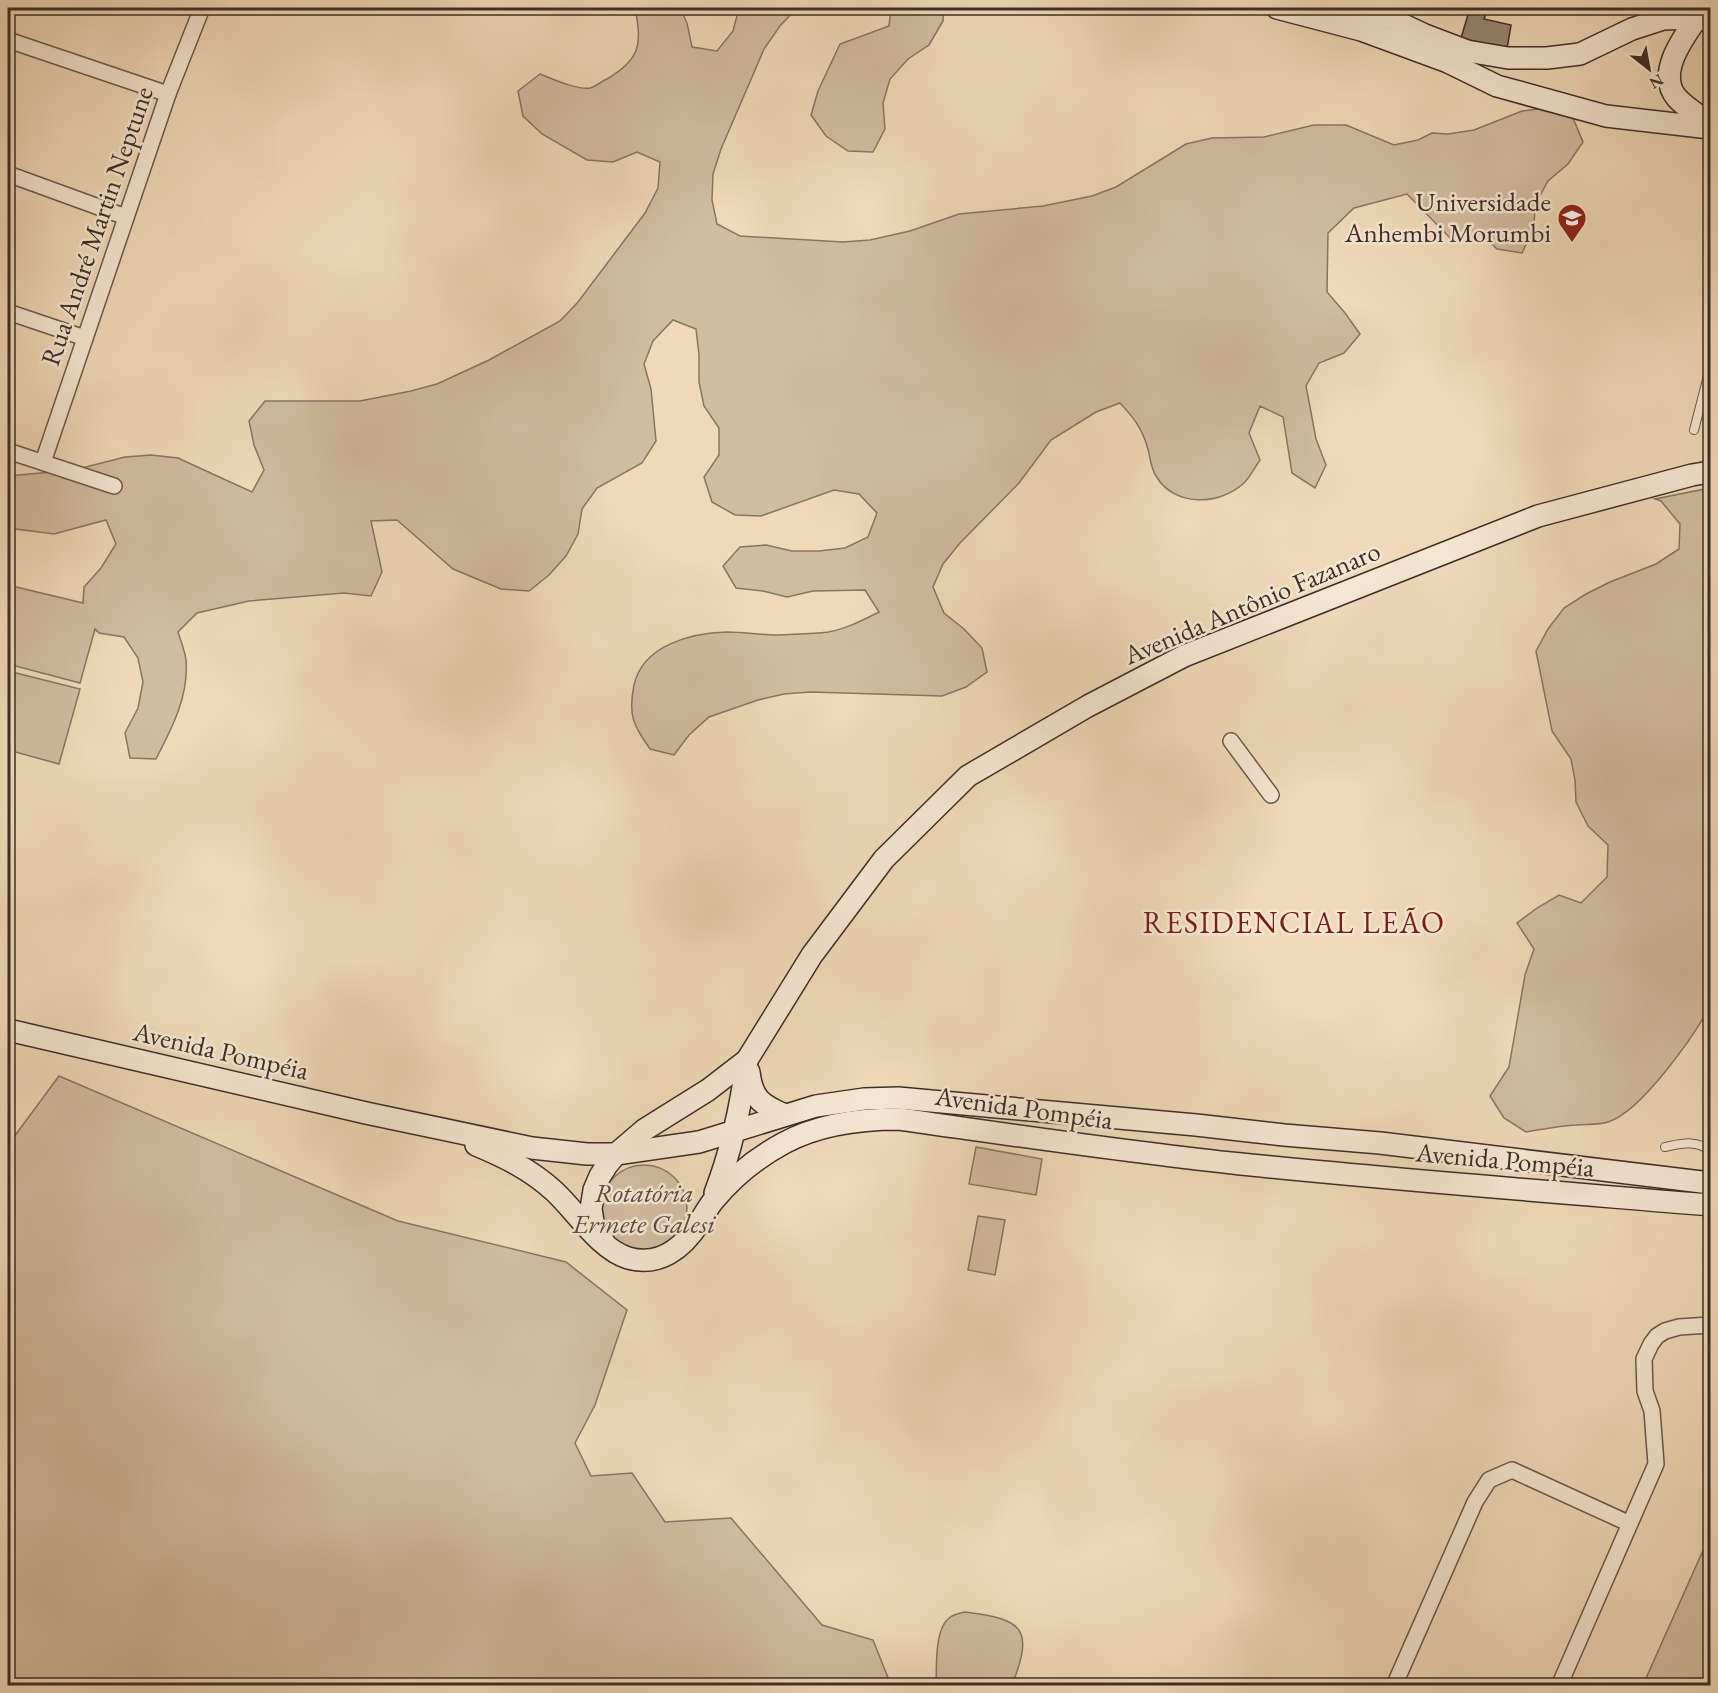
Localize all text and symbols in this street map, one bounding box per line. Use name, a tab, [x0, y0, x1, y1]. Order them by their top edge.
north arrow	[1619, 39, 1679, 99]
text: N	[1645, 69, 1667, 94]
street label: Rua André Martin Neptune	[32, 82, 161, 370]
place label: Universidade Anhembi Morumbi	[1344, 184, 1551, 250]
school or university icon: Universidade Anhembi Morumbi	[1556, 202, 1588, 244]
street label: Avenida Antônio Fazanaro	[1117, 533, 1385, 673]
district label: RESIDENCIAL LEÃO	[1143, 903, 1445, 942]
street label: Avenida Pompéia	[129, 1013, 312, 1088]
street label: Avenida Pompéia	[932, 1078, 1115, 1137]
street label: Avenida Pompéia	[1413, 1134, 1596, 1185]
park label: Rotatória Ermete Galesi	[572, 1175, 716, 1241]

